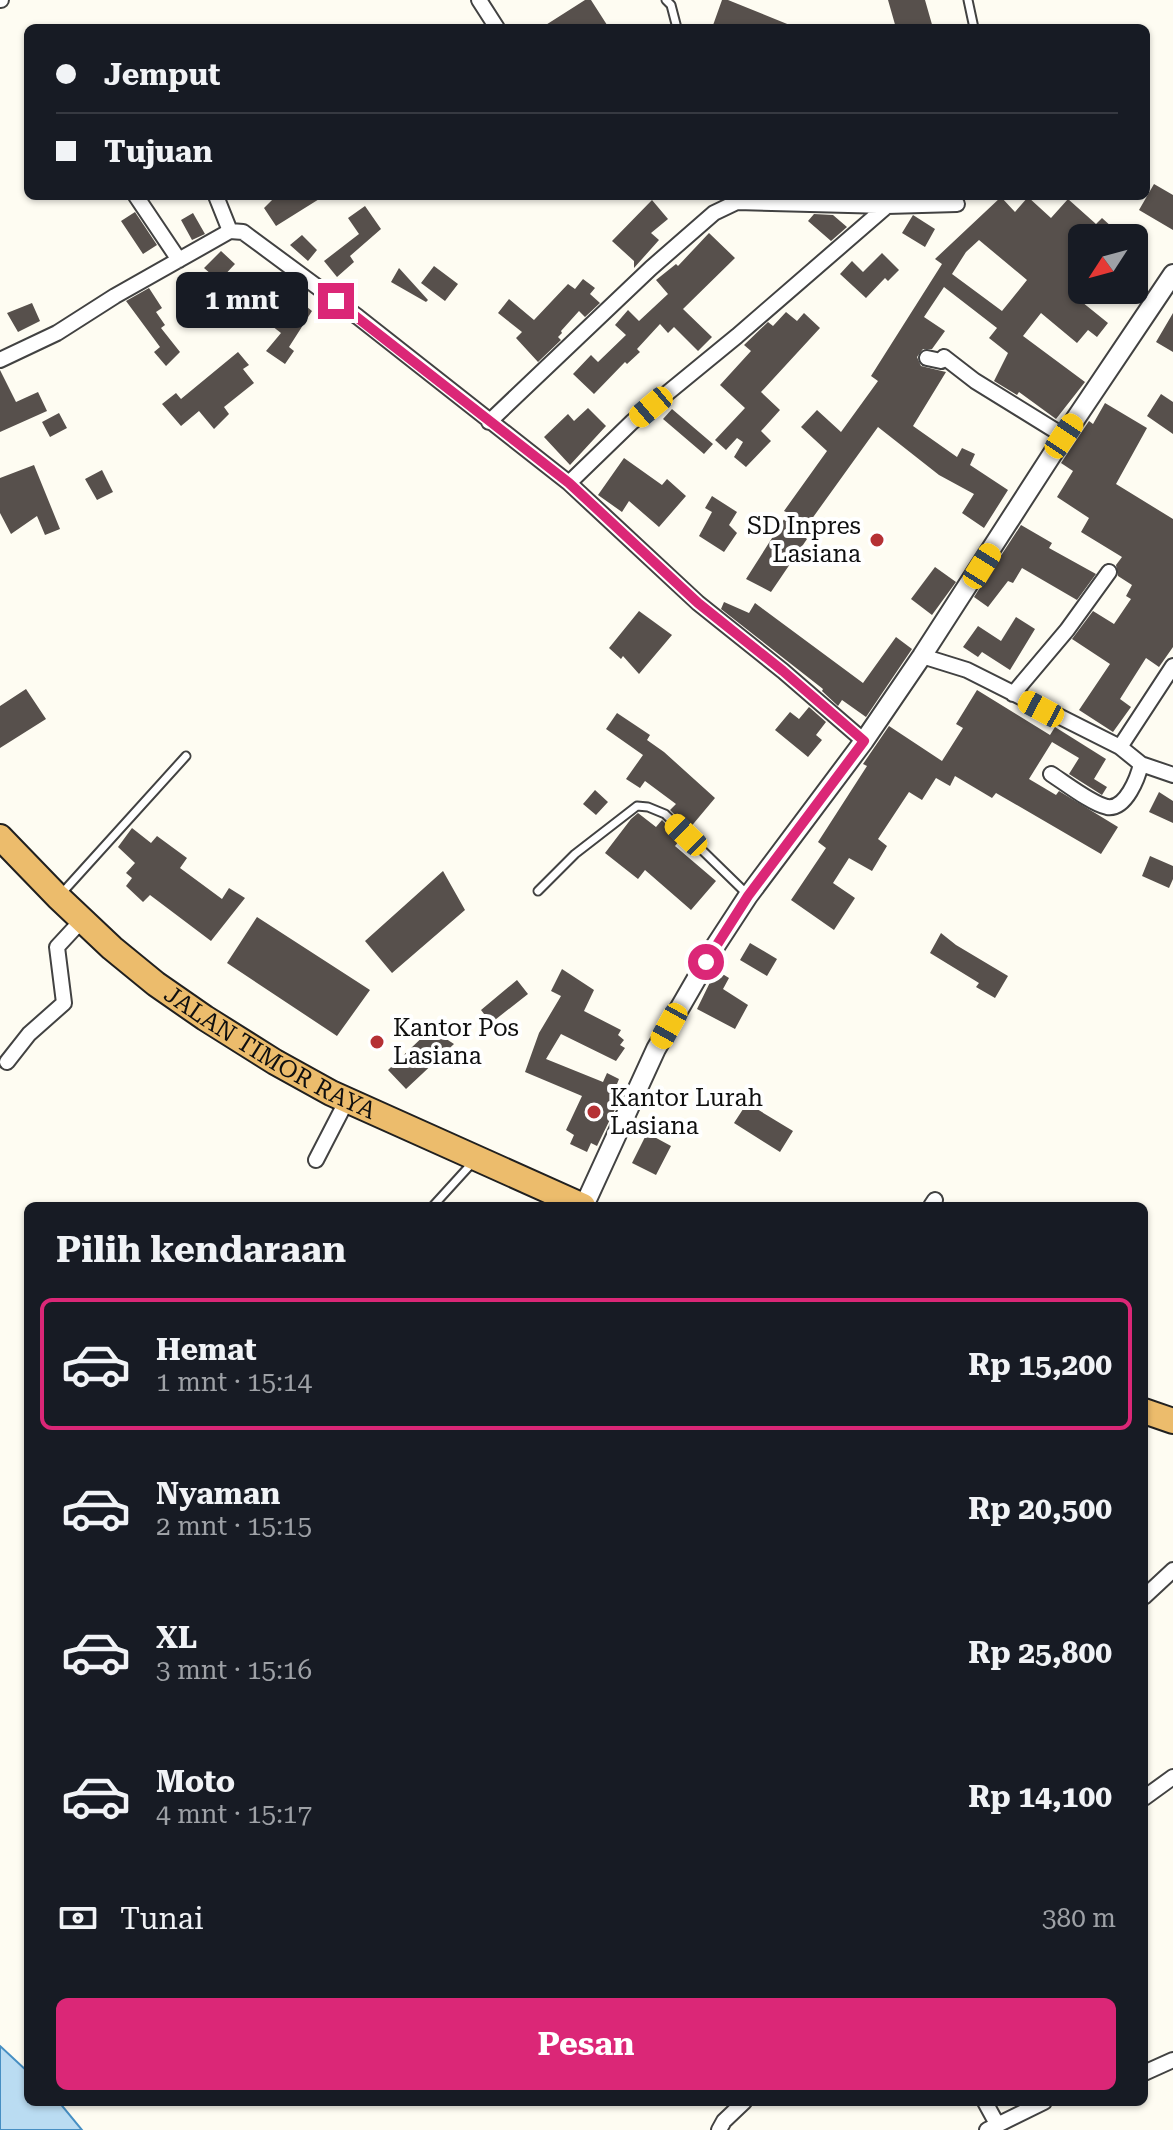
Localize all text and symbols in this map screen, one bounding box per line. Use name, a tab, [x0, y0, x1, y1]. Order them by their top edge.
text: Jemput	[104, 57, 220, 92]
text: Tujuan	[104, 134, 213, 169]
north arrow	[1068, 224, 1148, 304]
map controls	[1068, 224, 1148, 304]
callout: 1 mnt	[176, 273, 308, 329]
route end	[318, 283, 354, 319]
text: 1 mnt	[205, 285, 279, 315]
car	[625, 382, 677, 432]
car	[1041, 409, 1087, 463]
place label: SD Inpres Lasiana	[747, 512, 861, 568]
marker: SD Inpres Lasiana	[868, 531, 886, 549]
car	[959, 539, 1005, 593]
car	[1014, 687, 1068, 731]
car	[660, 810, 712, 860]
route start	[688, 944, 724, 980]
street label: JALAN TIMOR RAYA	[159, 980, 380, 1125]
car	[647, 999, 691, 1053]
place label: Kantor Pos Lasiana	[393, 1014, 519, 1070]
marker: Kantor Pos Lasiana	[368, 1033, 386, 1051]
place label: Kantor Lurah Lasiana	[610, 1084, 763, 1140]
marker: Kantor Lurah Lasiana	[585, 1103, 603, 1121]
text: Pilih kendaraan	[56, 1229, 346, 1271]
icon: car	[60, 1328, 132, 1400]
text: Hemat	[156, 1332, 257, 1367]
text: Rp 15,200	[968, 1347, 1112, 1382]
text: 1 mnt · 15:14	[156, 1367, 312, 1397]
icon: car	[60, 1472, 132, 1544]
text: Nyaman	[156, 1476, 281, 1511]
text: Rp 20,500	[968, 1491, 1112, 1526]
text: 2 mnt · 15:15	[156, 1511, 312, 1541]
icon: car	[60, 1616, 132, 1688]
text: XL	[156, 1620, 197, 1655]
text: Rp 25,800	[968, 1635, 1112, 1670]
text: 3 mnt · 15:16	[156, 1655, 312, 1685]
icon: car	[60, 1760, 132, 1832]
text: Moto	[156, 1764, 235, 1799]
text: Rp 14,100	[968, 1779, 1112, 1814]
text: 4 mnt · 15:17	[156, 1799, 312, 1829]
icon: cash	[56, 1896, 100, 1940]
text: Tunai	[120, 1901, 204, 1936]
text: 380 m	[1042, 1903, 1116, 1933]
button: Pesan	[56, 1998, 1116, 2090]

